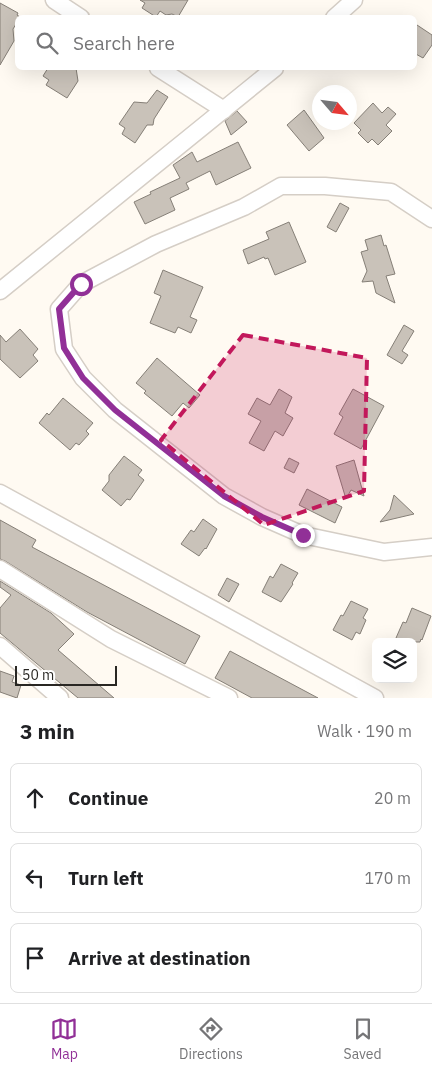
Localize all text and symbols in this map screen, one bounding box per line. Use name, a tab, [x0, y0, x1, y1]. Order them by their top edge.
search box	[15, 15, 417, 70]
icon: search	[33, 29, 61, 57]
text: Search here	[73, 31, 175, 55]
north arrow	[312, 85, 357, 130]
route start	[70, 273, 93, 296]
route end	[292, 524, 315, 547]
map controls	[372, 638, 417, 683]
button: layers	[372, 638, 417, 683]
scale bar	[15, 663, 118, 686]
text: 50 m	[22, 666, 54, 684]
text: 3 min	[20, 717, 75, 745]
text: Walk · 190 m	[317, 721, 412, 741]
icon: ahead	[21, 784, 49, 812]
text: Continue	[68, 786, 148, 810]
text: 20 m	[374, 788, 411, 808]
icon: left	[21, 864, 49, 892]
text: Turn left	[68, 866, 144, 890]
text: 170 m	[364, 868, 411, 888]
icon: arrive	[21, 944, 49, 972]
text: Arrive at destination	[68, 946, 251, 970]
tab: Map	[50, 1015, 78, 1063]
tab: Directions	[179, 1015, 243, 1063]
tab: Saved	[344, 1015, 382, 1063]

